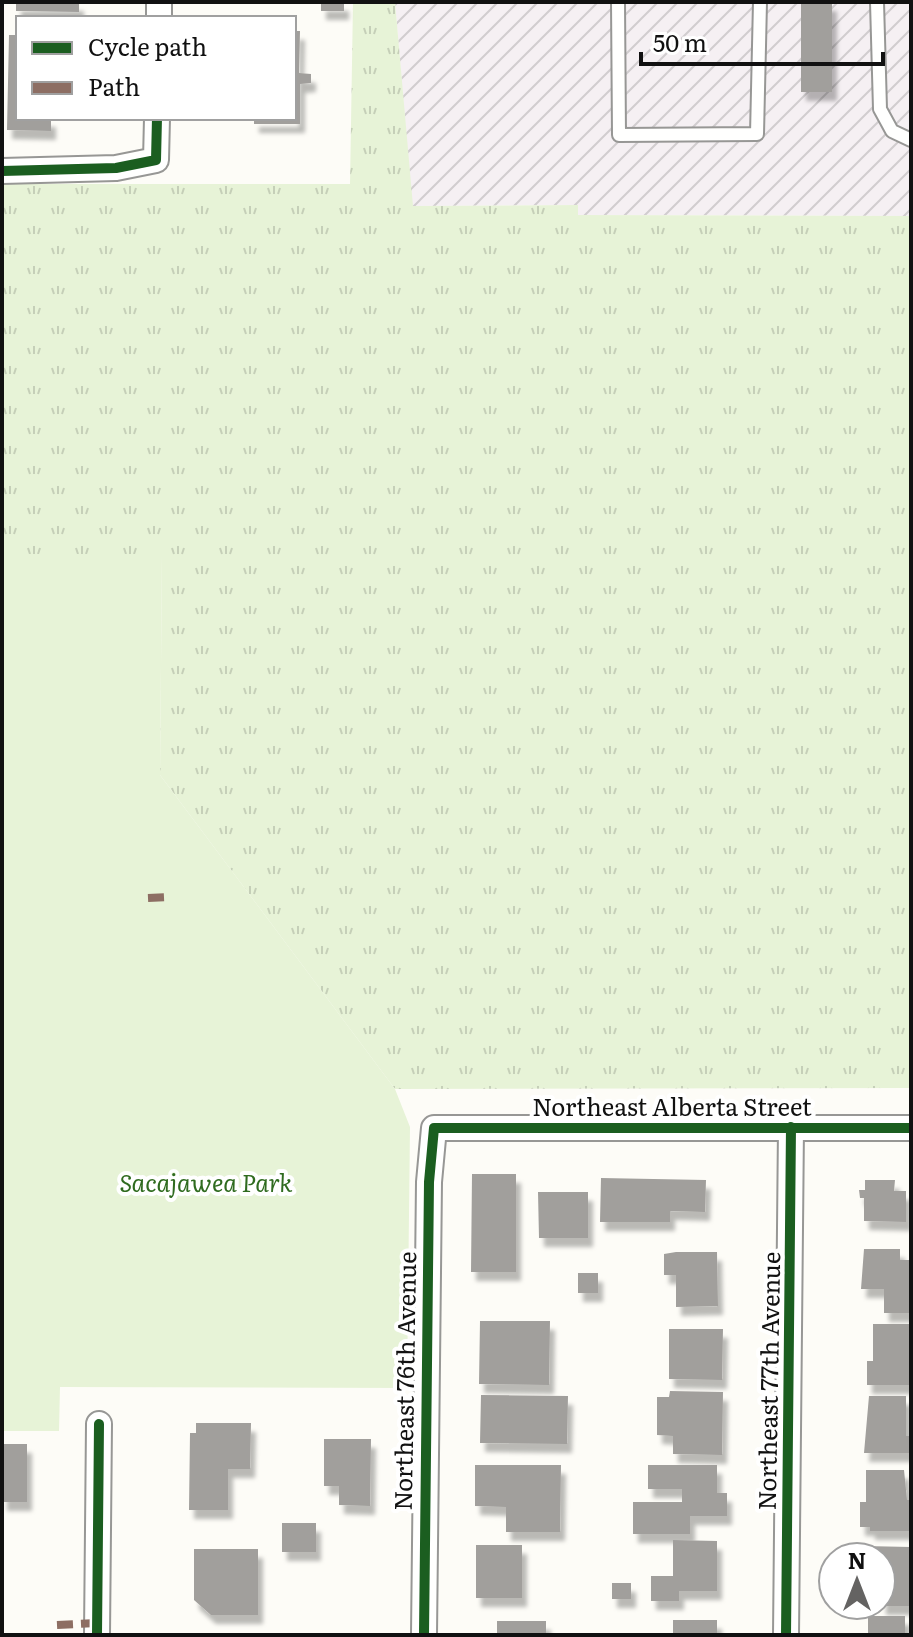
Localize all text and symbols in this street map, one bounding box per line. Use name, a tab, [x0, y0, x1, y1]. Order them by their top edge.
legend	[16, 16, 296, 120]
scale bar	[641, 16, 883, 66]
text: 50 m	[653, 24, 707, 59]
text: Cycle path	[88, 28, 207, 63]
text: Path	[88, 68, 140, 103]
street label: Northeast Alberta Street	[532, 1088, 812, 1123]
park label: Sacajawea Park	[120, 1164, 293, 1199]
street label: Northeast 76th Avenue	[384, 1251, 423, 1511]
street label: Northeast 77th Avenue	[748, 1251, 787, 1511]
north arrow	[817, 1541, 897, 1621]
text: N	[848, 1543, 866, 1576]

